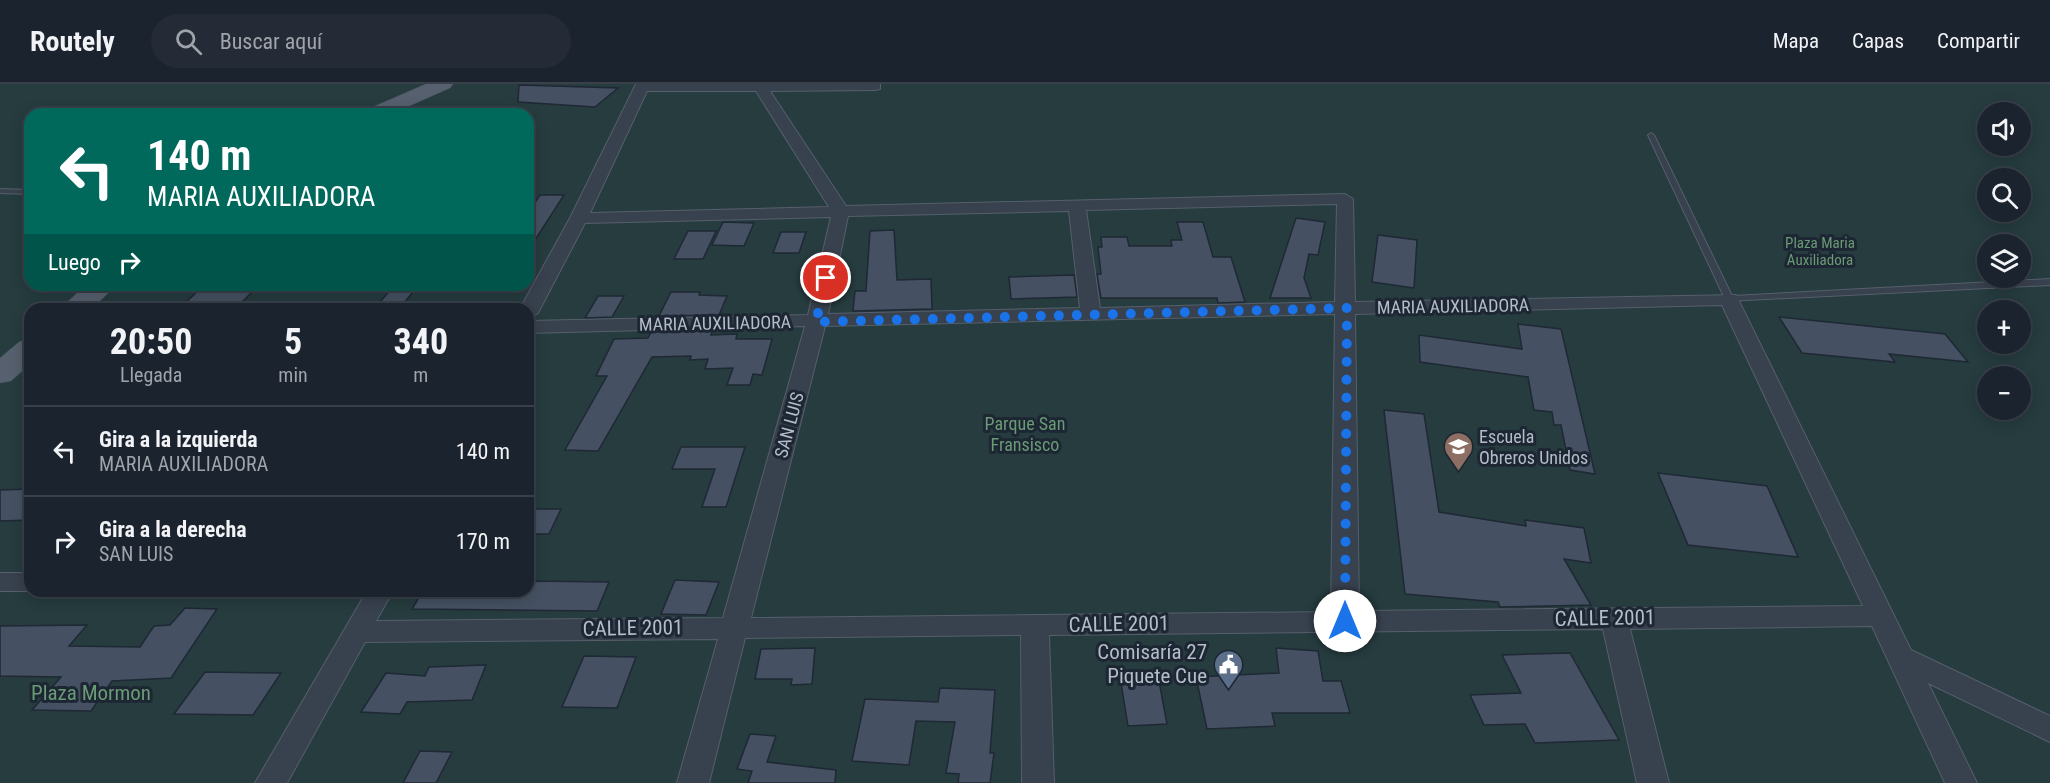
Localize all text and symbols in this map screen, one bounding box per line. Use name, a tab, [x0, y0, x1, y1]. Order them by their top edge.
search box	[151, 14, 571, 68]
text: Routely	[30, 25, 115, 58]
icon: search	[172, 25, 205, 58]
text: Buscar aquí	[220, 29, 322, 54]
text: Mapa	[1773, 29, 1819, 53]
text: Capas	[1852, 29, 1904, 53]
text: Compartir	[1937, 29, 2020, 53]
map controls	[1977, 102, 2031, 420]
button: sound	[1977, 102, 2031, 156]
text: 140 m	[147, 131, 252, 180]
icon: left	[48, 132, 126, 210]
button: search	[1977, 168, 2031, 222]
text: MARIA AUXILIADORA	[147, 181, 375, 213]
park label: Plaza Maria Auxiliadora	[1785, 234, 1855, 269]
button: layers	[1977, 234, 2031, 288]
icon: right	[113, 246, 146, 279]
text: Luego	[48, 250, 101, 275]
pin	[800, 252, 851, 303]
icon: arrive	[809, 261, 842, 294]
street label: MARIA AUXILIADORA	[1377, 294, 1530, 318]
button: +	[1977, 300, 2031, 354]
street label: MARIA AUXILIADORA	[639, 311, 792, 335]
text: 20:50	[110, 321, 192, 363]
text: 5	[284, 321, 302, 363]
text: 340	[394, 321, 448, 363]
text: Llegada	[120, 363, 182, 387]
text: min	[278, 363, 308, 387]
text: m	[413, 363, 428, 387]
button: −	[1977, 366, 2031, 420]
street label: SAN LUIS	[770, 390, 808, 460]
park label: Parque San Fransisco	[985, 413, 1065, 455]
place label: Escuela Obreros Unidos	[1479, 426, 1588, 468]
text: Gira a la izquierda	[99, 427, 258, 452]
school or university icon: Escuela Obreros Unidos	[1442, 430, 1474, 472]
icon: left	[48, 435, 81, 468]
text: 140 m	[456, 439, 510, 464]
text: MARIA AUXILIADORA	[99, 452, 268, 476]
text: Gira a la derecha	[99, 517, 247, 542]
icon: right	[48, 525, 81, 558]
text: 170 m	[456, 529, 510, 554]
text: SAN LUIS	[99, 542, 173, 566]
position arrow	[1313, 589, 1377, 653]
street label: CALLE 2001	[1554, 605, 1656, 631]
street label: CALLE 2001	[1068, 611, 1170, 637]
street label: CALLE 2001	[582, 615, 684, 641]
place label: Comisaría 27 Piquete Cue	[1097, 640, 1207, 688]
public building icon: Comisaría 27 Piquete Cue	[1212, 648, 1244, 690]
park label: Plaza Mormon	[31, 681, 151, 705]

